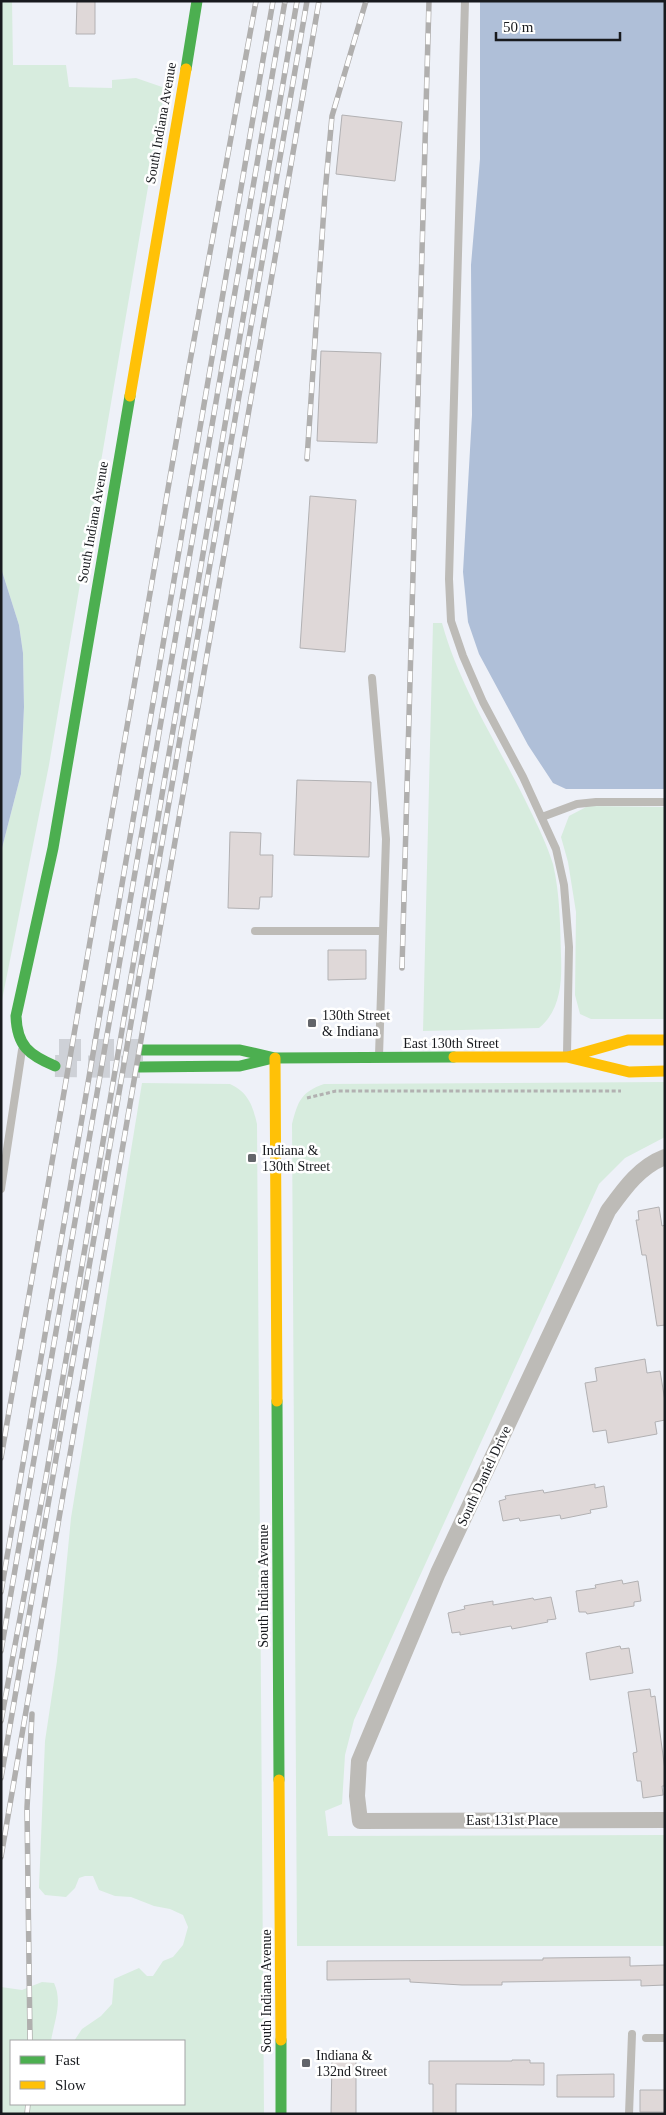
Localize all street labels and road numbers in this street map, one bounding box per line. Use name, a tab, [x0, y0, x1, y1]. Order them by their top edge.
street label: South Indiana Avenue	[143, 61, 179, 185]
street label: South Indiana Avenue	[75, 460, 111, 584]
street label: East 130th Street	[403, 1036, 499, 1051]
street label: South Daniel Drive	[454, 1423, 514, 1529]
street label: South Indiana Avenue	[256, 1524, 271, 1648]
street label: East 131st Place	[466, 1813, 558, 1828]
street label: South Indiana Avenue	[259, 1929, 274, 2053]

